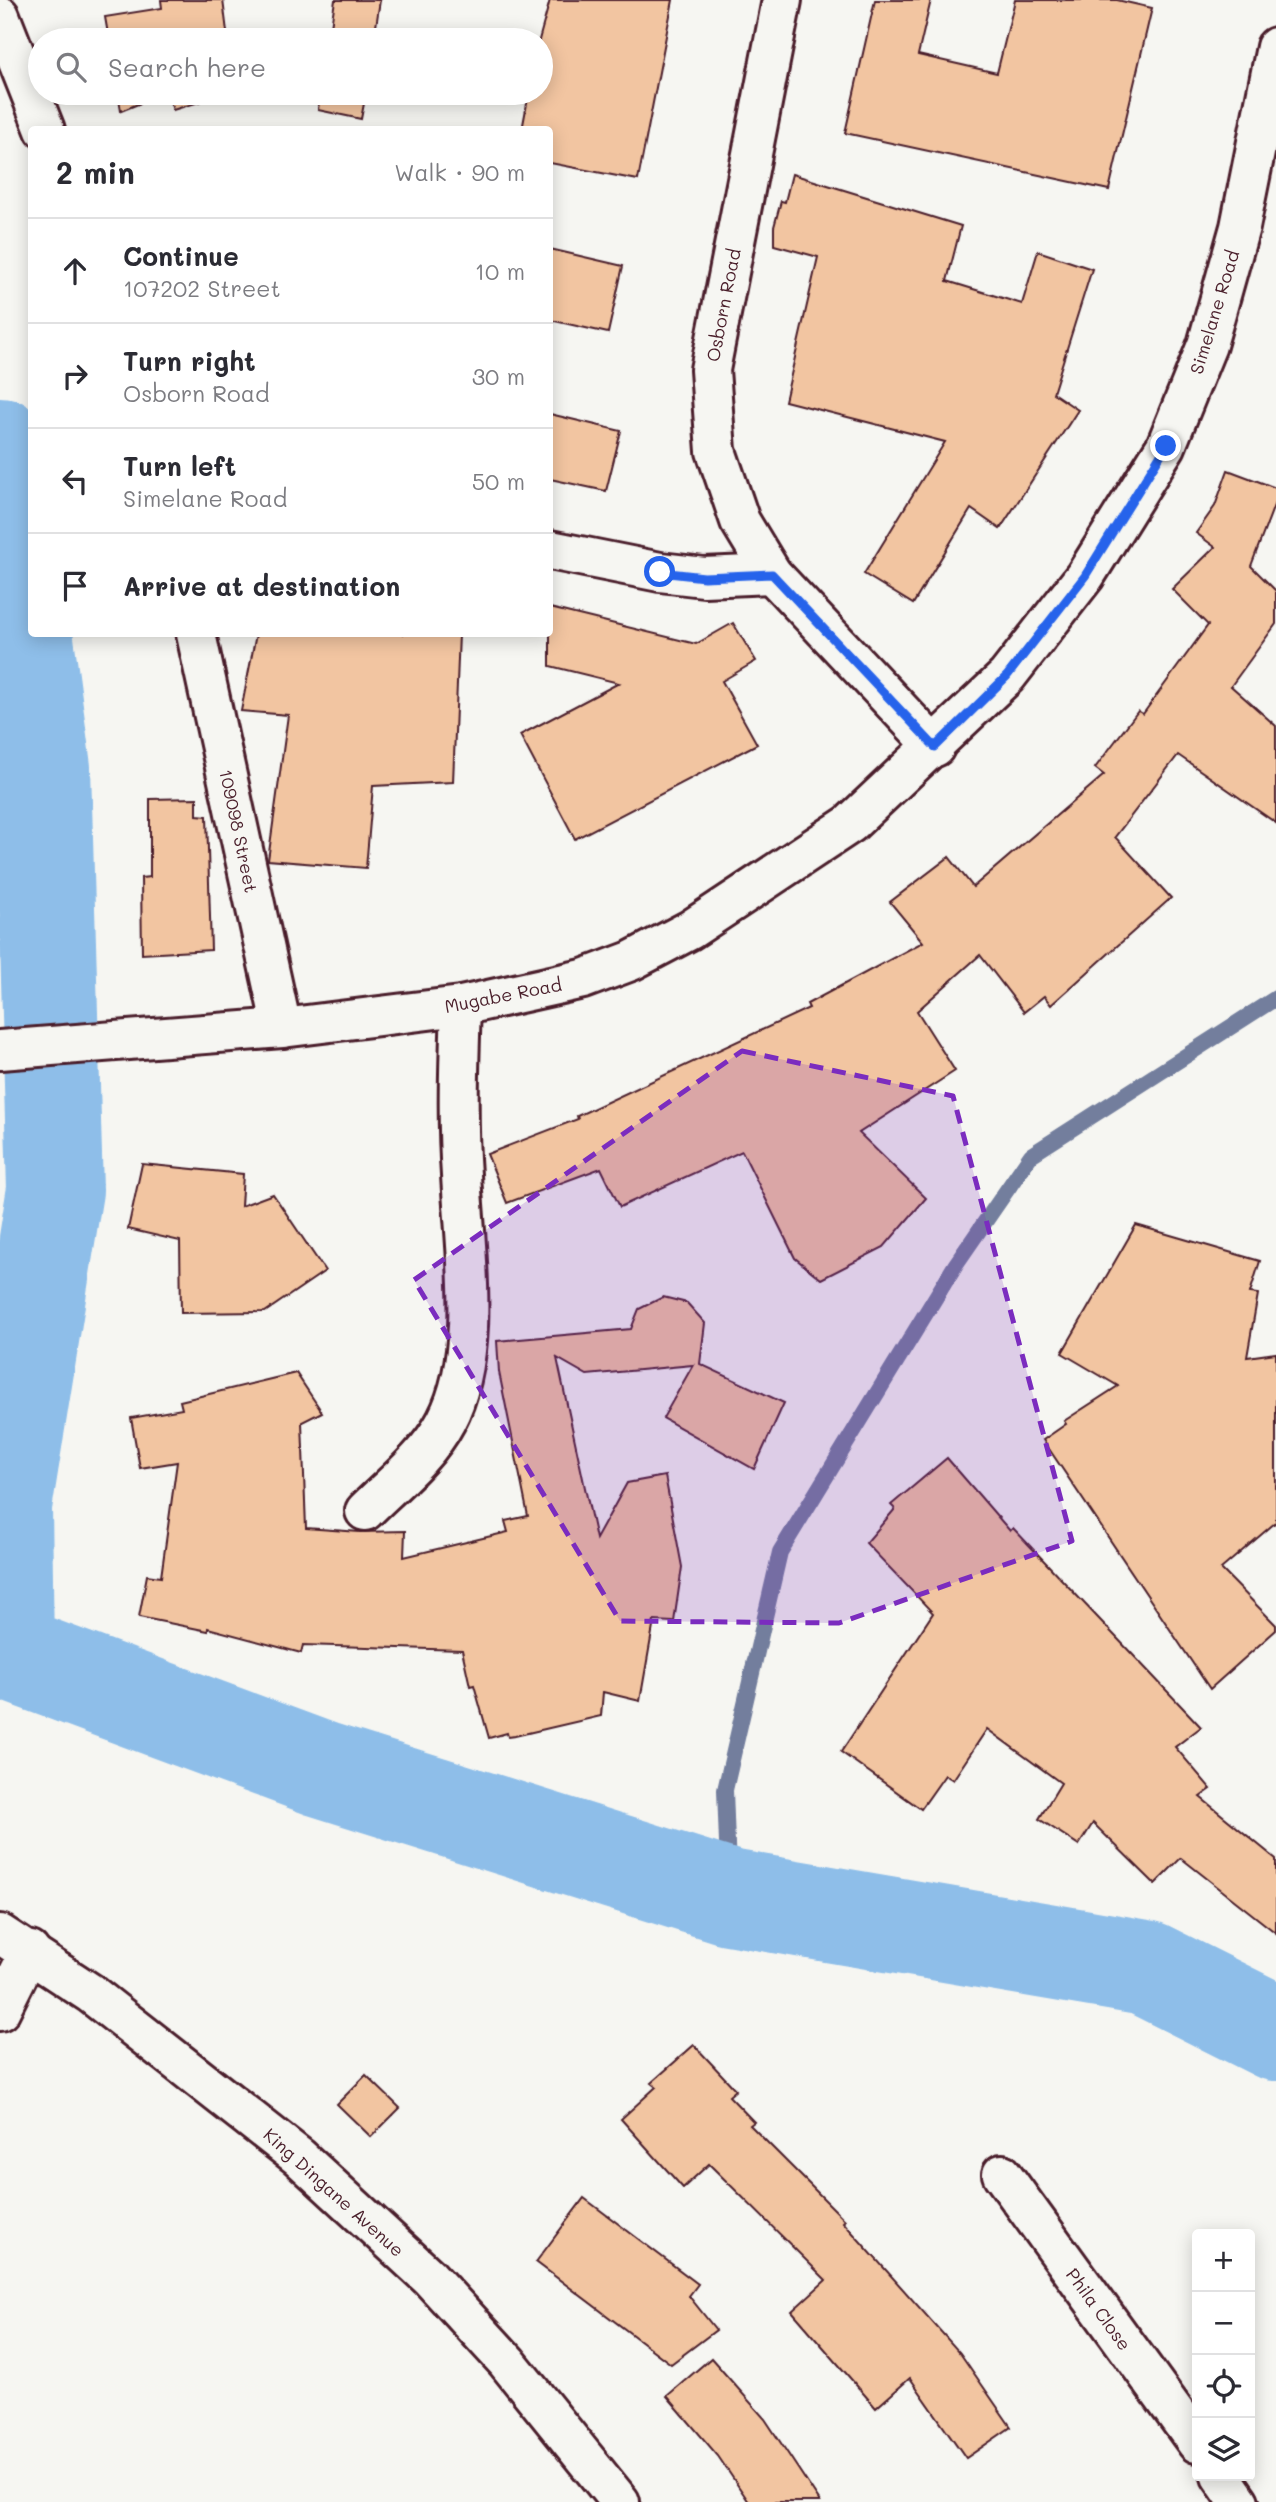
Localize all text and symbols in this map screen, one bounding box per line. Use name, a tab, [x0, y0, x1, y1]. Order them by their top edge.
search box	[28, 28, 553, 105]
icon: search	[52, 48, 90, 86]
text: Search here	[108, 50, 266, 84]
text: 2 min	[56, 152, 135, 192]
text: Walk · 90 m	[394, 157, 525, 187]
text: Continue	[123, 239, 239, 273]
street label: Osborn Road	[700, 246, 746, 364]
street label: Simelane Road	[1184, 247, 1244, 377]
icon: ahead	[56, 252, 94, 290]
text: 10 m	[475, 256, 525, 286]
text: 107202 Street	[123, 273, 281, 303]
text: Turn right	[123, 344, 256, 378]
icon: right	[56, 357, 94, 395]
text: 30 m	[472, 361, 525, 391]
text: Osborn Road	[123, 378, 270, 408]
route end	[1150, 430, 1181, 461]
text: Turn left	[123, 449, 236, 483]
icon: left	[56, 462, 94, 500]
text: 50 m	[472, 466, 525, 496]
text: Simelane Road	[123, 483, 287, 513]
route start	[644, 556, 675, 587]
icon: arrive	[56, 567, 94, 605]
text: Arrive at destination	[123, 569, 400, 603]
street label: 109098 Street	[214, 767, 264, 895]
street label: Mugabe Road	[442, 972, 564, 1018]
street label: King Dingane Avenue	[259, 2122, 409, 2262]
map controls	[1192, 2229, 1255, 2481]
button: +	[1192, 2229, 1255, 2292]
street label: Phila Close	[1061, 2263, 1137, 2355]
button: −	[1192, 2292, 1255, 2355]
button: locate	[1192, 2355, 1255, 2418]
button: layers	[1192, 2418, 1255, 2481]

